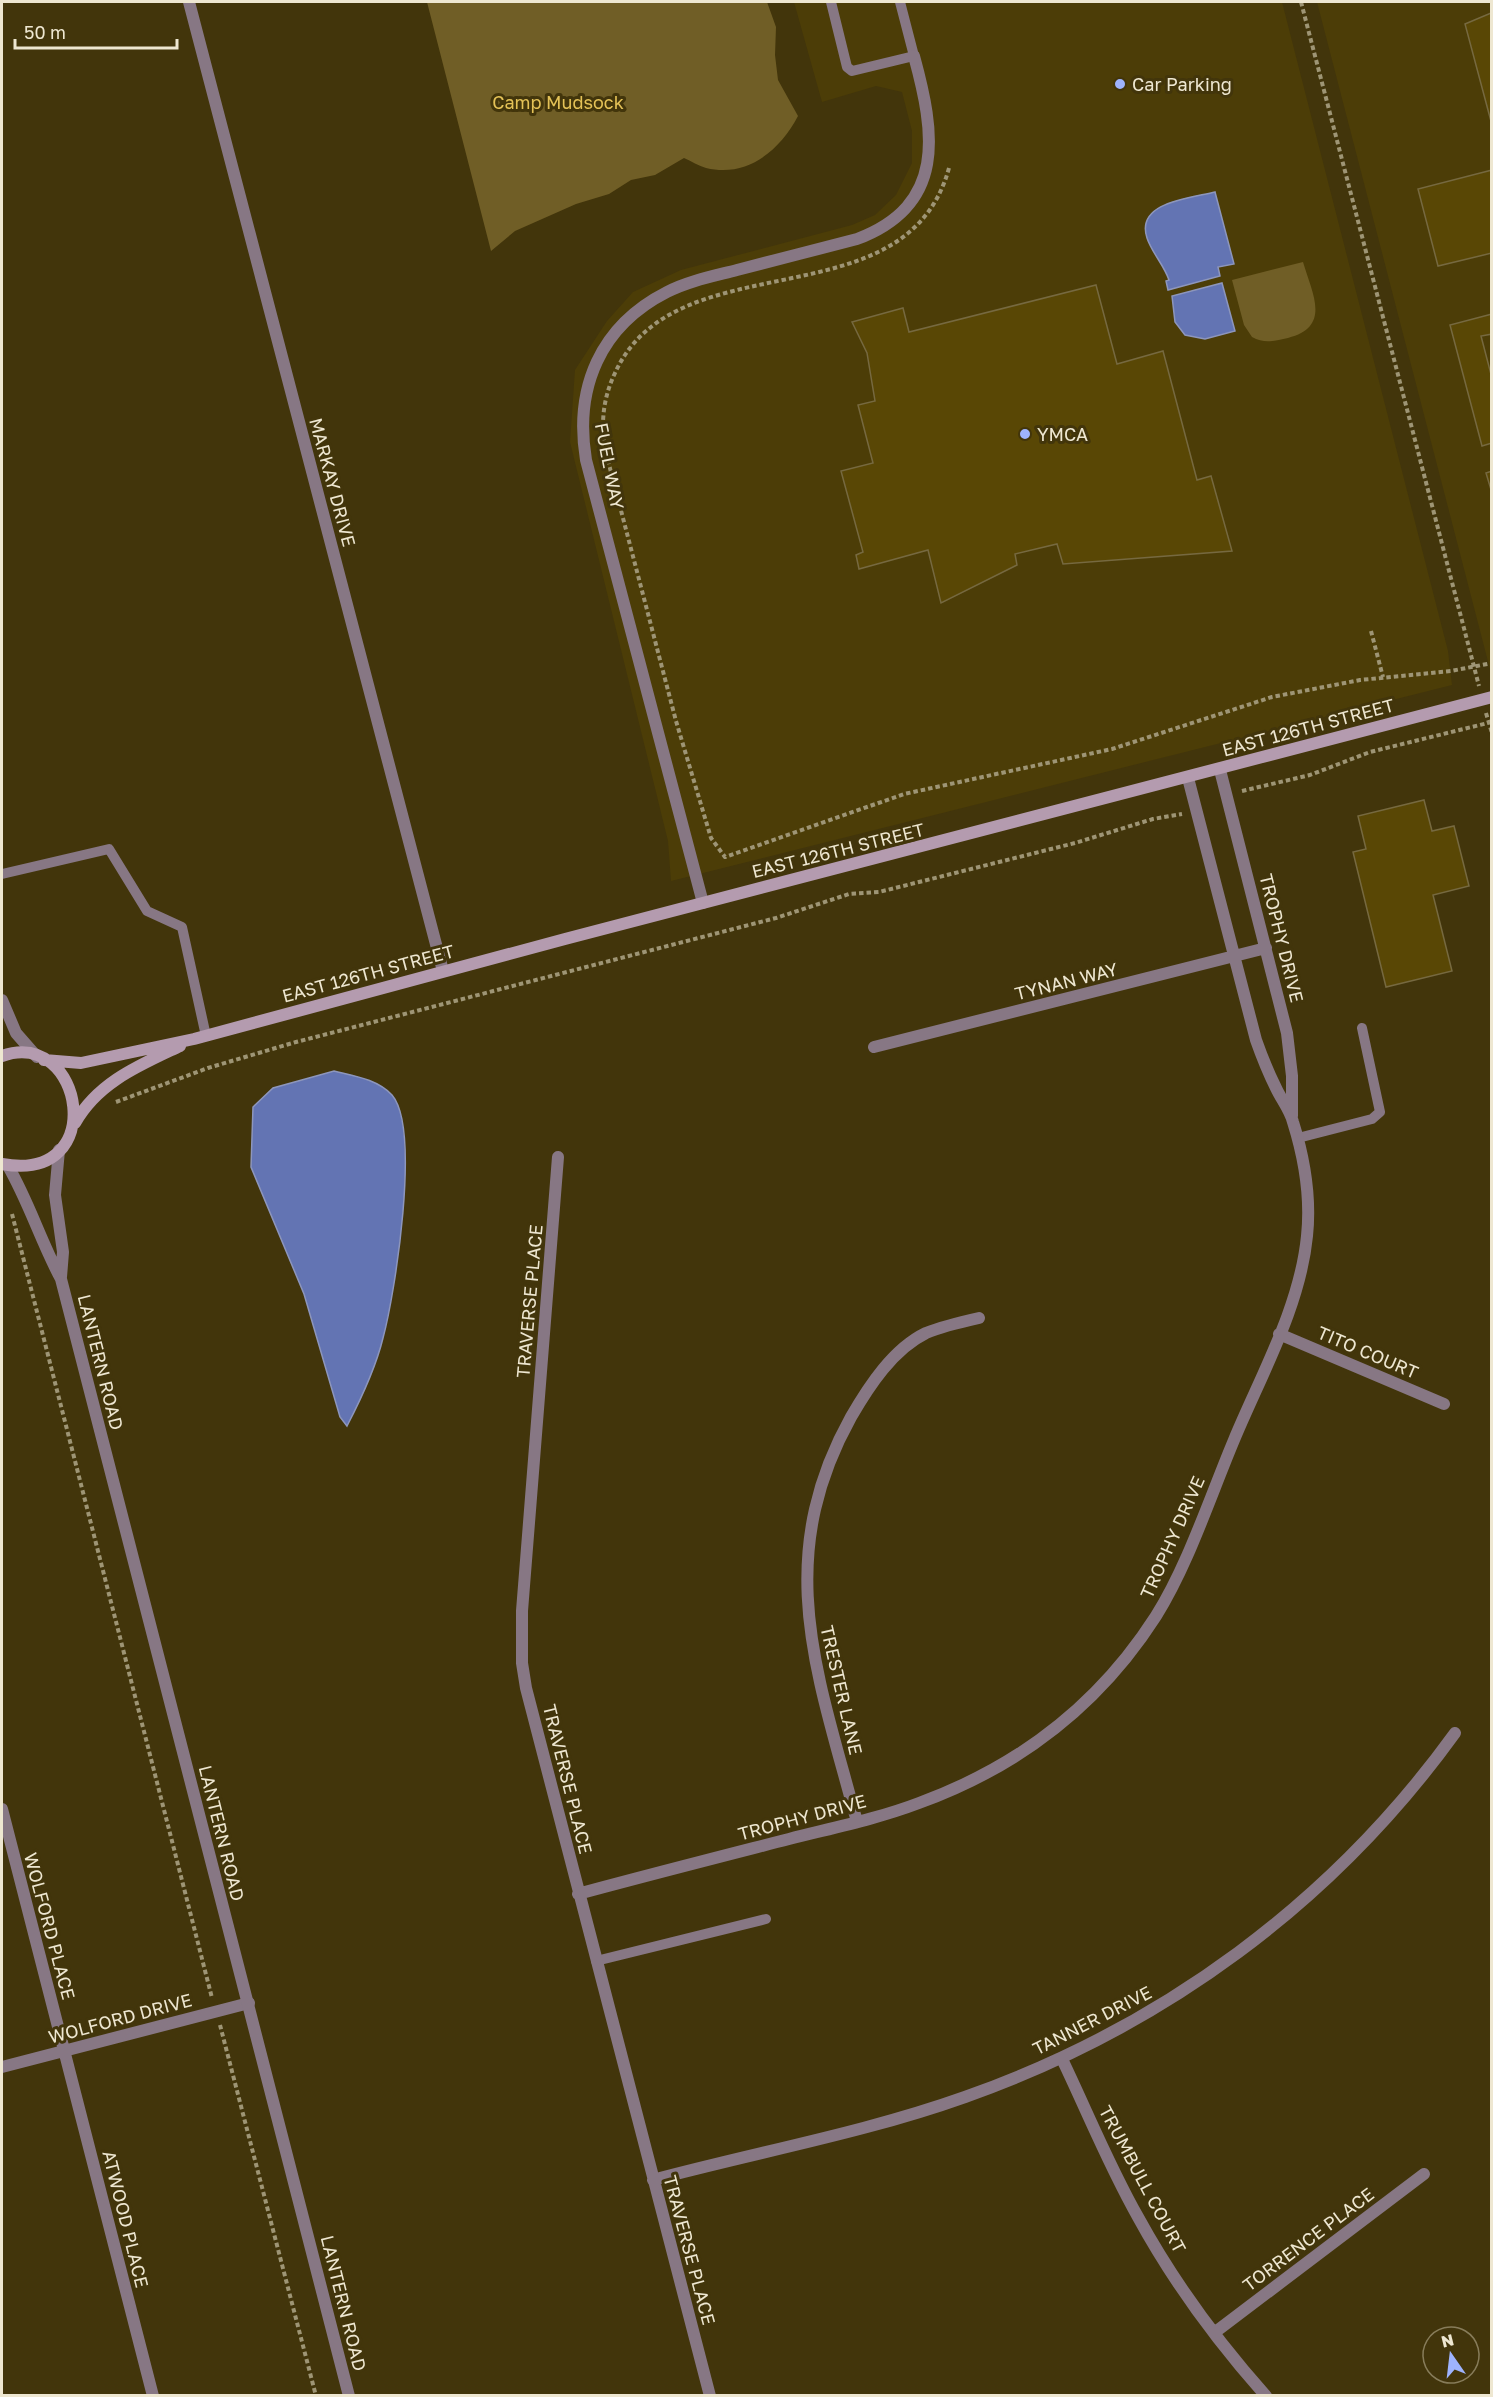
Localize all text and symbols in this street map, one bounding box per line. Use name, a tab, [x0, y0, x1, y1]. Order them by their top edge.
scale bar	[15, 12, 177, 50]
text: 50 m	[24, 21, 66, 43]
place label: Car Parking	[1132, 73, 1232, 95]
marker: Car Parking	[1113, 77, 1127, 91]
park label: Camp Mudsock	[492, 91, 624, 113]
street label: MARKAY DRIVE	[305, 415, 361, 549]
street label: FUEL WAY	[591, 421, 629, 512]
place label: YMCA	[1037, 423, 1088, 445]
marker: YMCA	[1018, 427, 1032, 441]
street label: EAST 126TH STREET	[1220, 693, 1396, 761]
street label: EAST 126TH STREET	[749, 818, 927, 882]
street label: TROPHY DRIVE	[1255, 871, 1309, 1005]
street label: EAST 126TH STREET	[280, 939, 456, 1007]
street label: TYNAN WAY	[1012, 957, 1120, 1004]
street label: TRAVERSE PLACE	[511, 1224, 547, 1378]
street label: LANTERN ROAD	[74, 1292, 128, 1432]
street label: TITO COURT	[1314, 1321, 1422, 1383]
street label: TROPHY DRIVE	[1135, 1472, 1209, 1602]
street label: TRESTER LANE	[816, 1623, 868, 1757]
street label: TRAVERSE PLACE	[539, 1702, 597, 1856]
street label: LANTERN ROAD	[195, 1763, 249, 1903]
street label: TROPHY DRIVE	[736, 1789, 868, 1845]
street label: WOLFORD PLACE	[20, 1850, 80, 2002]
street label: TANNER DRIVE	[1029, 1981, 1155, 2059]
street label: WOLFORD DRIVE	[46, 1988, 194, 2048]
street label: TRUMBULL COURT	[1095, 2101, 1191, 2257]
street label: ATWOOD PLACE	[98, 2148, 154, 2290]
street label: TRAVERSE PLACE	[659, 2173, 721, 2327]
street label: TORRENCE PLACE	[1238, 2183, 1378, 2295]
street label: LANTERN ROAD	[317, 2233, 371, 2373]
north arrow	[1421, 2325, 1481, 2385]
text: N	[1439, 2329, 1456, 2352]

